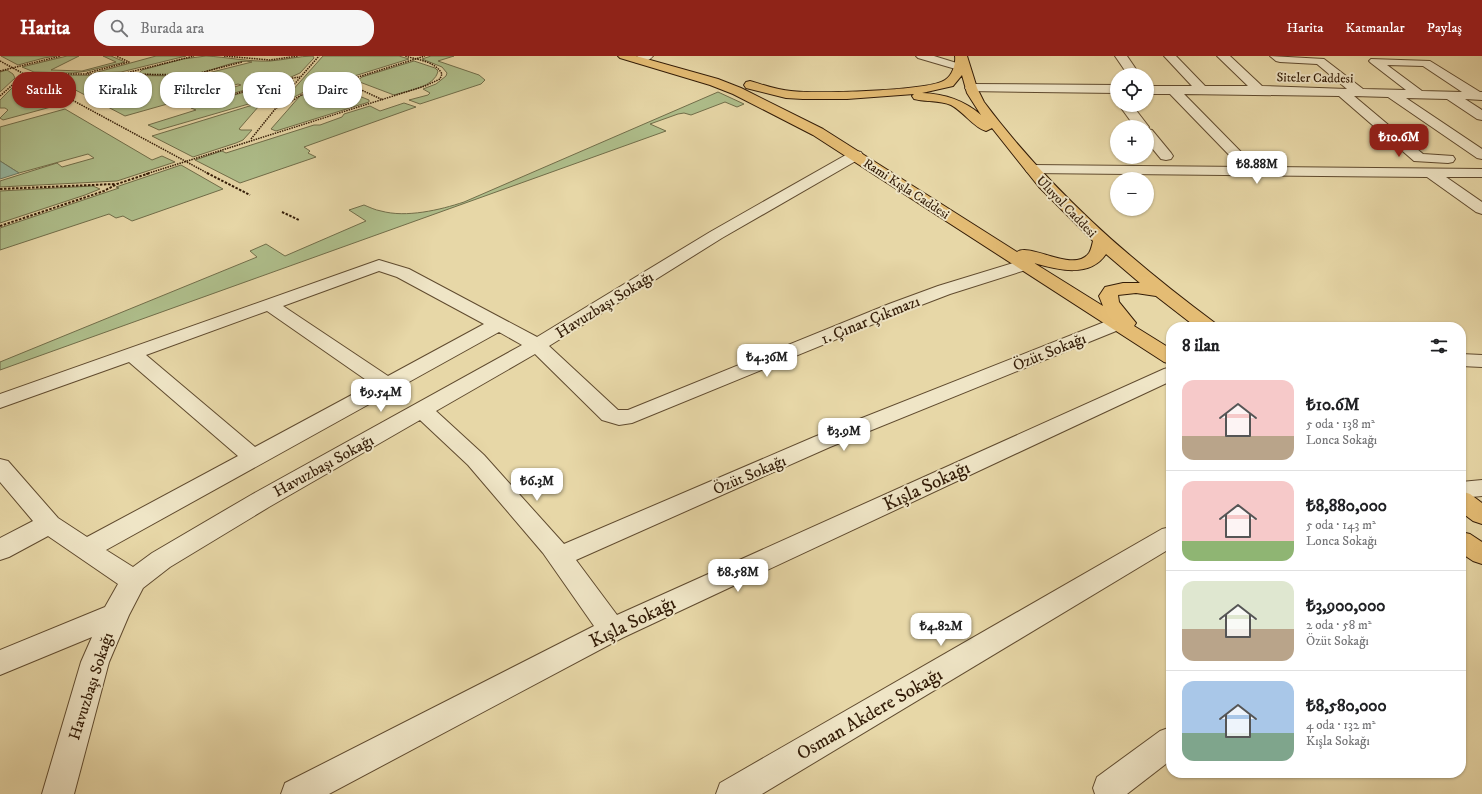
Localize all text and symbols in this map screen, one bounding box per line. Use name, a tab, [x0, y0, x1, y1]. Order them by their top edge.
search box	[94, 10, 374, 46]
text: Harita	[20, 17, 70, 40]
icon: search	[108, 17, 130, 39]
text: Burada ara	[140, 19, 204, 38]
text: Harita	[1286, 19, 1323, 37]
text: Katmanlar	[1345, 19, 1405, 37]
text: Paylaş	[1427, 19, 1462, 37]
map controls	[1110, 68, 1154, 216]
button: locate	[1110, 68, 1154, 112]
street label: Siteler Caddesi	[1276, 69, 1354, 87]
chip: Satılık	[12, 72, 76, 108]
chip: Kiralık	[84, 72, 152, 108]
chip: Filtreler	[160, 72, 235, 108]
chip: Yeni	[243, 72, 295, 108]
chip: Daire	[303, 72, 362, 108]
button: +	[1110, 120, 1154, 164]
pin: ₺10.6M	[1366, 124, 1432, 158]
text: ₺10.6M	[1379, 129, 1419, 145]
pin: ₺8.88M	[1224, 151, 1290, 185]
street label: Rami Kışla Caddesi	[860, 155, 952, 223]
text: ₺8.88M	[1236, 156, 1278, 172]
button: −	[1110, 172, 1154, 216]
street label: Uluyol Caddesi	[1033, 173, 1100, 241]
street label: Havuzbaşı Sokağı	[552, 267, 657, 343]
street label: 1. Çınar Çıkmazı	[818, 291, 923, 349]
street label: Özüt Sokağı	[1010, 328, 1089, 376]
text: 8 ilan	[1182, 335, 1220, 357]
icon: filters	[1428, 335, 1450, 357]
pin: ₺4.36M	[734, 344, 800, 378]
text: ₺4.36M	[746, 349, 788, 365]
pin: ₺9.54M	[348, 379, 414, 413]
text: ₺9.54M	[360, 384, 402, 400]
text: ₺10.6M	[1306, 394, 1359, 416]
icon: home	[1214, 396, 1262, 444]
text: 5 oda · 138 m²	[1306, 416, 1375, 432]
pin: ₺3.9M	[816, 418, 872, 452]
text: ₺3.9M	[827, 423, 861, 439]
street label: Havuzbaşı Sokağı	[270, 430, 377, 502]
text: Lonca Sokağı	[1306, 432, 1377, 448]
street label: Özüt Sokağı	[710, 451, 789, 499]
street label: Kışla Sokağı	[880, 456, 974, 516]
pin: ₺6.3M	[509, 468, 565, 502]
text: ₺6.3M	[520, 473, 554, 489]
text: ₺8,880,000	[1306, 495, 1387, 517]
icon: home	[1214, 497, 1262, 545]
text: 5 oda · 143 m²	[1306, 517, 1376, 533]
text: Lonca Sokağı	[1306, 533, 1377, 549]
pin: ₺8.58M	[705, 559, 771, 593]
text: ₺8.58M	[717, 564, 759, 580]
street label: Kışla Sokağı	[586, 592, 680, 653]
text: ₺3,900,000	[1306, 595, 1385, 617]
icon: home	[1214, 597, 1262, 645]
pin: ₺4.82M	[908, 613, 974, 647]
text: 2 oda · 58 m²	[1306, 617, 1372, 633]
text: ₺4.82M	[919, 618, 963, 634]
street label: Havuzbaşı Sokağı	[64, 630, 118, 743]
text: Özüt Sokağı	[1306, 633, 1369, 649]
street label: Osman Akdere Sokağı	[793, 663, 947, 765]
text: ₺8,580,000	[1306, 695, 1387, 717]
icon: home	[1214, 697, 1262, 745]
text: 4 oda · 132 m²	[1306, 717, 1376, 733]
text: Kışla Sokağı	[1306, 733, 1370, 749]

